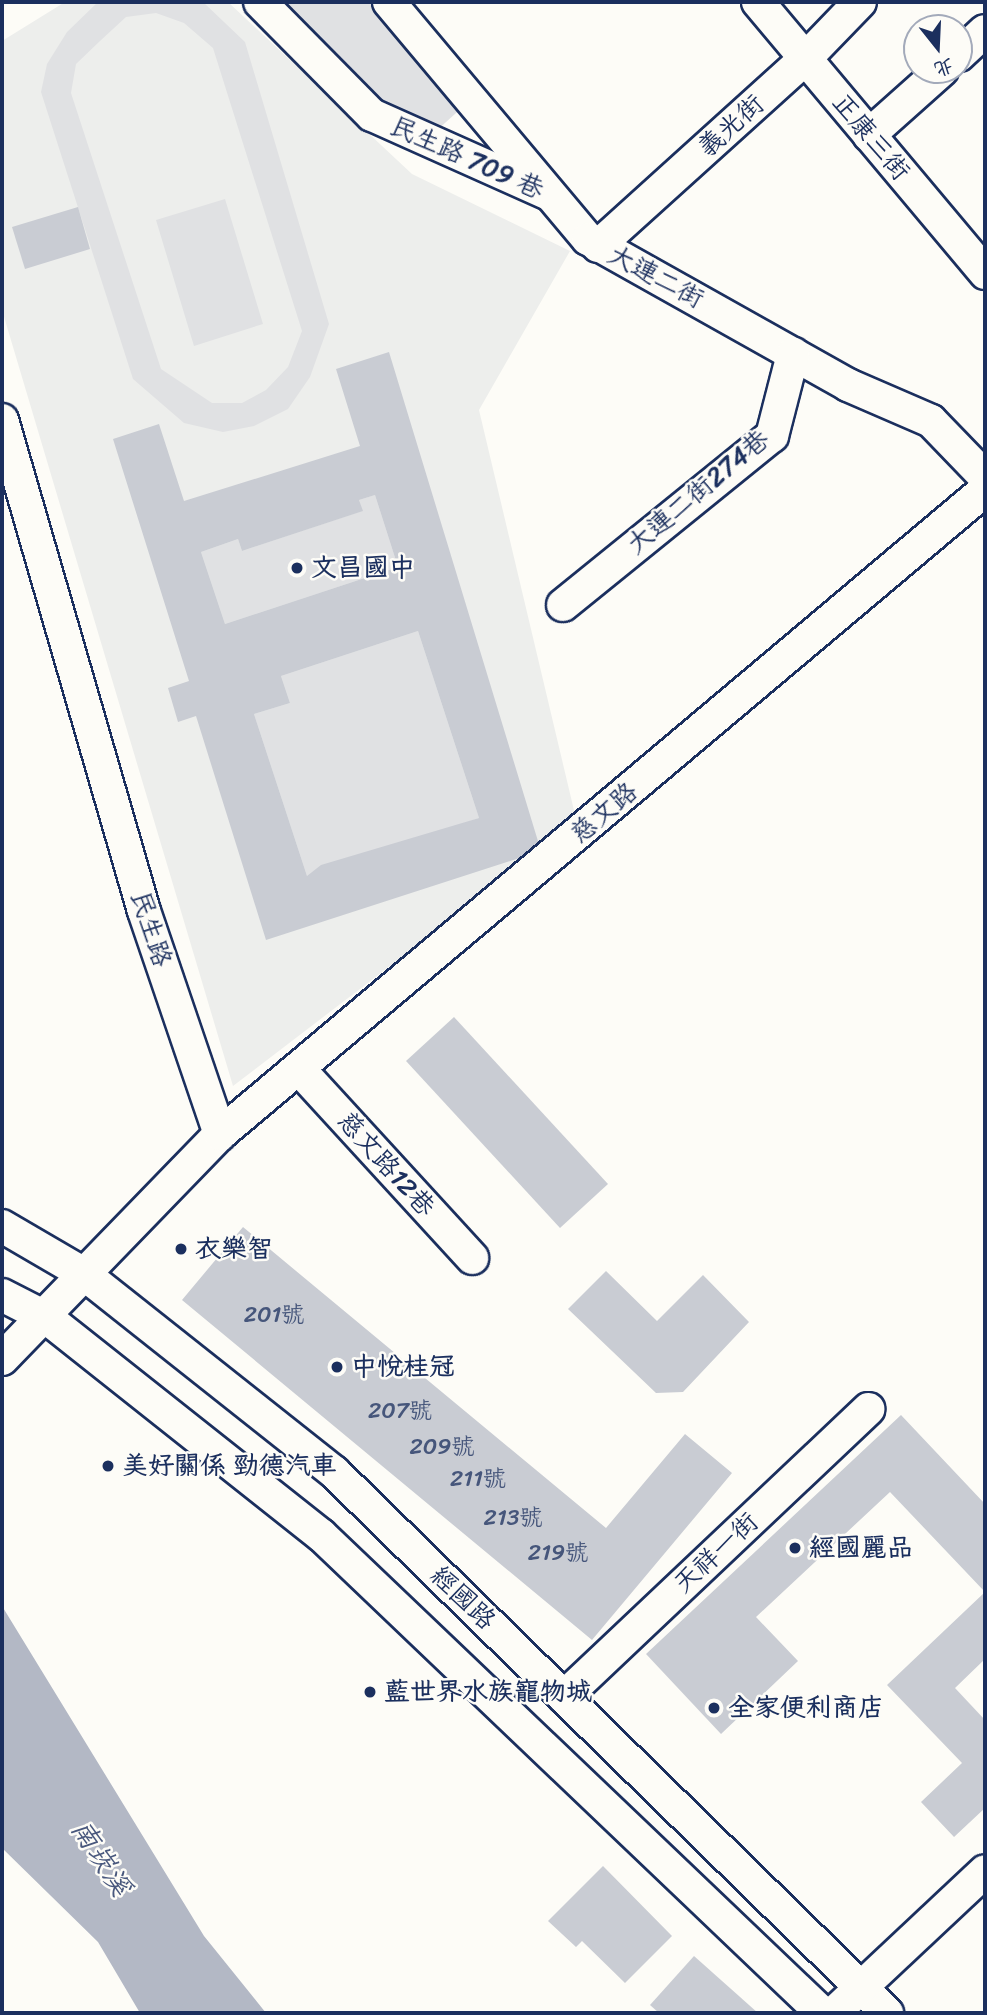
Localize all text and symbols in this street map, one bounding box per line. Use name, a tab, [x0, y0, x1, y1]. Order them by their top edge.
north arrow	[903, 14, 973, 84]
text: 北	[930, 49, 958, 86]
street label: 正康三街	[826, 87, 916, 187]
street label: 義光街	[692, 88, 770, 164]
street label: 民生路 709 巷	[385, 110, 549, 206]
street label: 大連二街	[603, 239, 709, 315]
street label: 大連二街274巷	[621, 423, 775, 561]
place label: 文昌國中	[311, 552, 415, 584]
marker: 文昌國中	[289, 560, 305, 576]
street label: 慈文路	[564, 776, 644, 850]
street label: 民生路	[124, 887, 178, 971]
street label: 慈文路12巷	[331, 1105, 441, 1223]
place label: 衣樂智	[195, 1233, 273, 1265]
marker: 衣樂智	[173, 1241, 189, 1257]
house number: 201號	[244, 1301, 304, 1329]
place label: 中悅桂冠	[351, 1351, 455, 1383]
marker: 中悅桂冠	[329, 1359, 345, 1375]
house number: 207號	[368, 1397, 432, 1425]
house number: 209號	[410, 1433, 474, 1461]
place label: 美好關係 勁德汽車	[122, 1450, 337, 1482]
marker: 美好關係 勁德汽車	[100, 1458, 116, 1474]
house number: 211號	[450, 1465, 506, 1493]
house number: 213號	[484, 1504, 542, 1532]
street label: 天祥一街	[667, 1506, 765, 1600]
place label: 經國麗品	[809, 1532, 913, 1564]
house number: 219號	[528, 1539, 588, 1567]
marker: 經國麗品	[787, 1540, 803, 1556]
street label: 經國路	[424, 1560, 502, 1636]
place label: 藍世界水族寵物城	[384, 1676, 592, 1708]
marker: 藍世界水族寵物城	[362, 1684, 378, 1700]
place label: 全家便利商店	[728, 1692, 884, 1724]
marker: 全家便利商店	[706, 1700, 722, 1716]
water label: 南崁溪	[64, 1814, 138, 1902]

